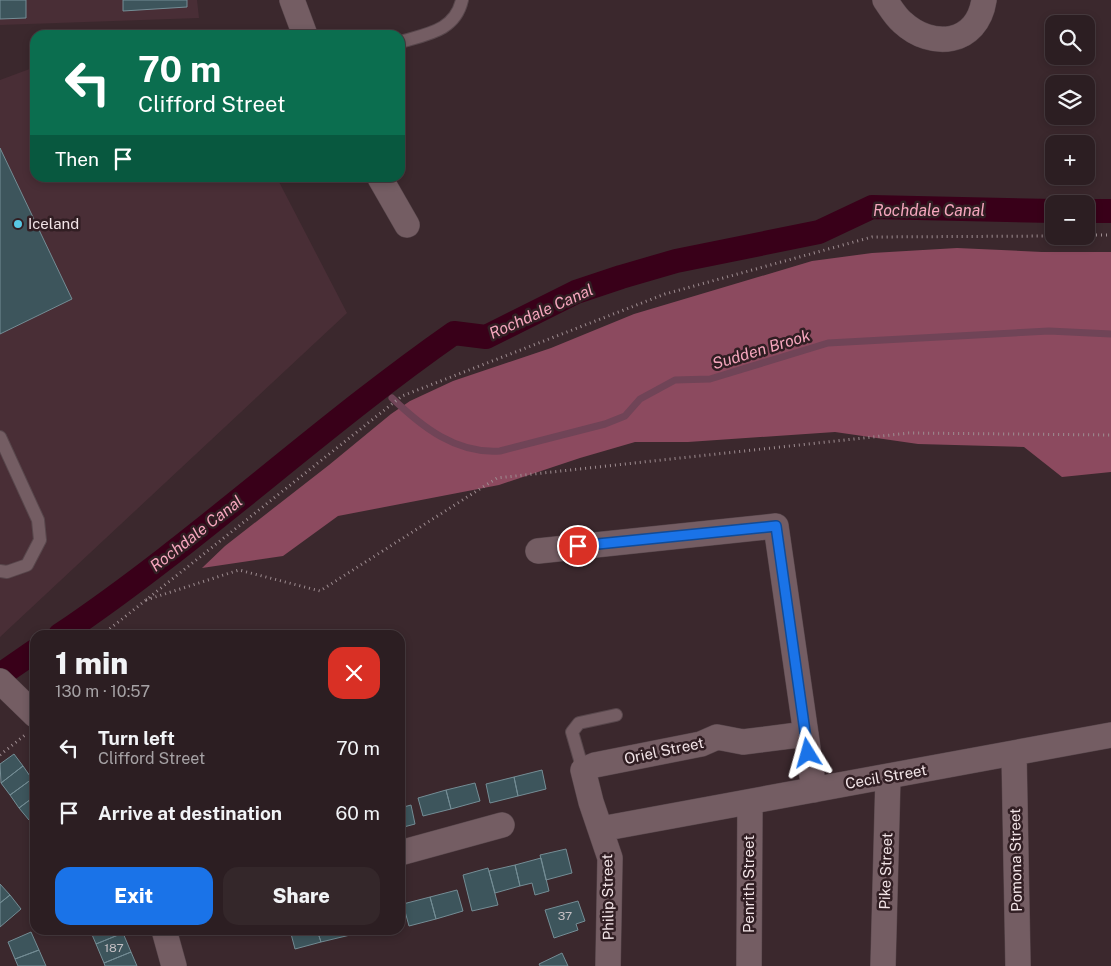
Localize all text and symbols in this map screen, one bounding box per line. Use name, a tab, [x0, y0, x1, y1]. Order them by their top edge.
map controls	[1045, 15, 1095, 245]
button: search	[1045, 15, 1095, 65]
text: 70 m	[138, 49, 221, 90]
icon: left	[55, 50, 120, 115]
button: layers	[1045, 75, 1095, 125]
text: Clifford Street	[138, 91, 285, 117]
button: +	[1045, 135, 1095, 185]
icon: arrive	[109, 145, 137, 173]
text: Then	[55, 148, 99, 170]
button: −	[1045, 195, 1095, 245]
water label: Rochdale Canal	[873, 201, 985, 220]
place label: Iceland	[28, 215, 79, 232]
marker: Iceland	[12, 218, 24, 230]
water label: Rochdale Canal	[486, 280, 596, 343]
water label: Sudden Brook	[710, 325, 813, 373]
water label: Rochdale Canal	[146, 491, 246, 575]
pin	[557, 525, 599, 567]
icon: arrive	[564, 532, 592, 560]
text: 1 min	[55, 645, 128, 681]
button: close	[328, 647, 380, 699]
text: 130 m · 10:57	[55, 682, 150, 701]
position arrow	[781, 726, 833, 778]
text: Turn left	[98, 727, 175, 749]
icon: left	[55, 734, 83, 762]
street label: Oriel Street	[623, 734, 705, 767]
text: 70 m	[336, 737, 380, 759]
text: Clifford Street	[98, 749, 205, 768]
street label: Cecil Street	[844, 761, 928, 792]
icon: arrive	[55, 799, 83, 827]
text: Arrive at destination	[98, 802, 282, 824]
text: 60 m	[336, 802, 380, 824]
street label: Pomona Street	[1006, 808, 1025, 912]
street label: Pike Street	[876, 832, 895, 910]
street label: Penrith Street	[740, 835, 757, 933]
street label: Philip Street	[598, 853, 617, 940]
button: Exit	[55, 867, 213, 925]
button: Share	[223, 867, 380, 925]
house number: 37	[558, 909, 572, 923]
house number: 187	[104, 941, 124, 955]

